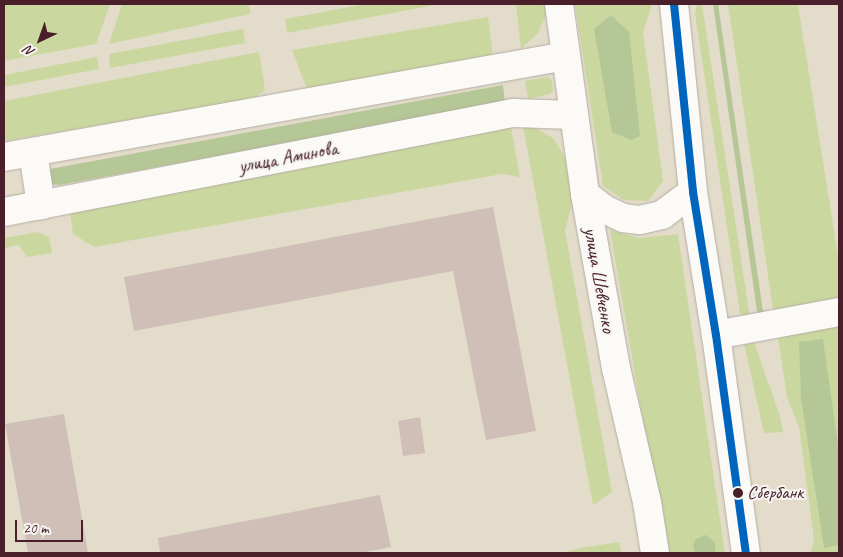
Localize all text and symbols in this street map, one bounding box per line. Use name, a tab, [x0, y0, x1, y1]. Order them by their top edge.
north arrow	[15, 15, 65, 65]
text: N	[21, 42, 39, 61]
street label: улица Аминова	[237, 136, 339, 178]
street label: улица Шевченко	[579, 225, 621, 335]
place label: Сбербанк	[747, 482, 803, 504]
marker: Сбербанк	[733, 488, 743, 498]
scale bar	[18, 510, 85, 542]
text: 20 m	[23, 519, 49, 538]

